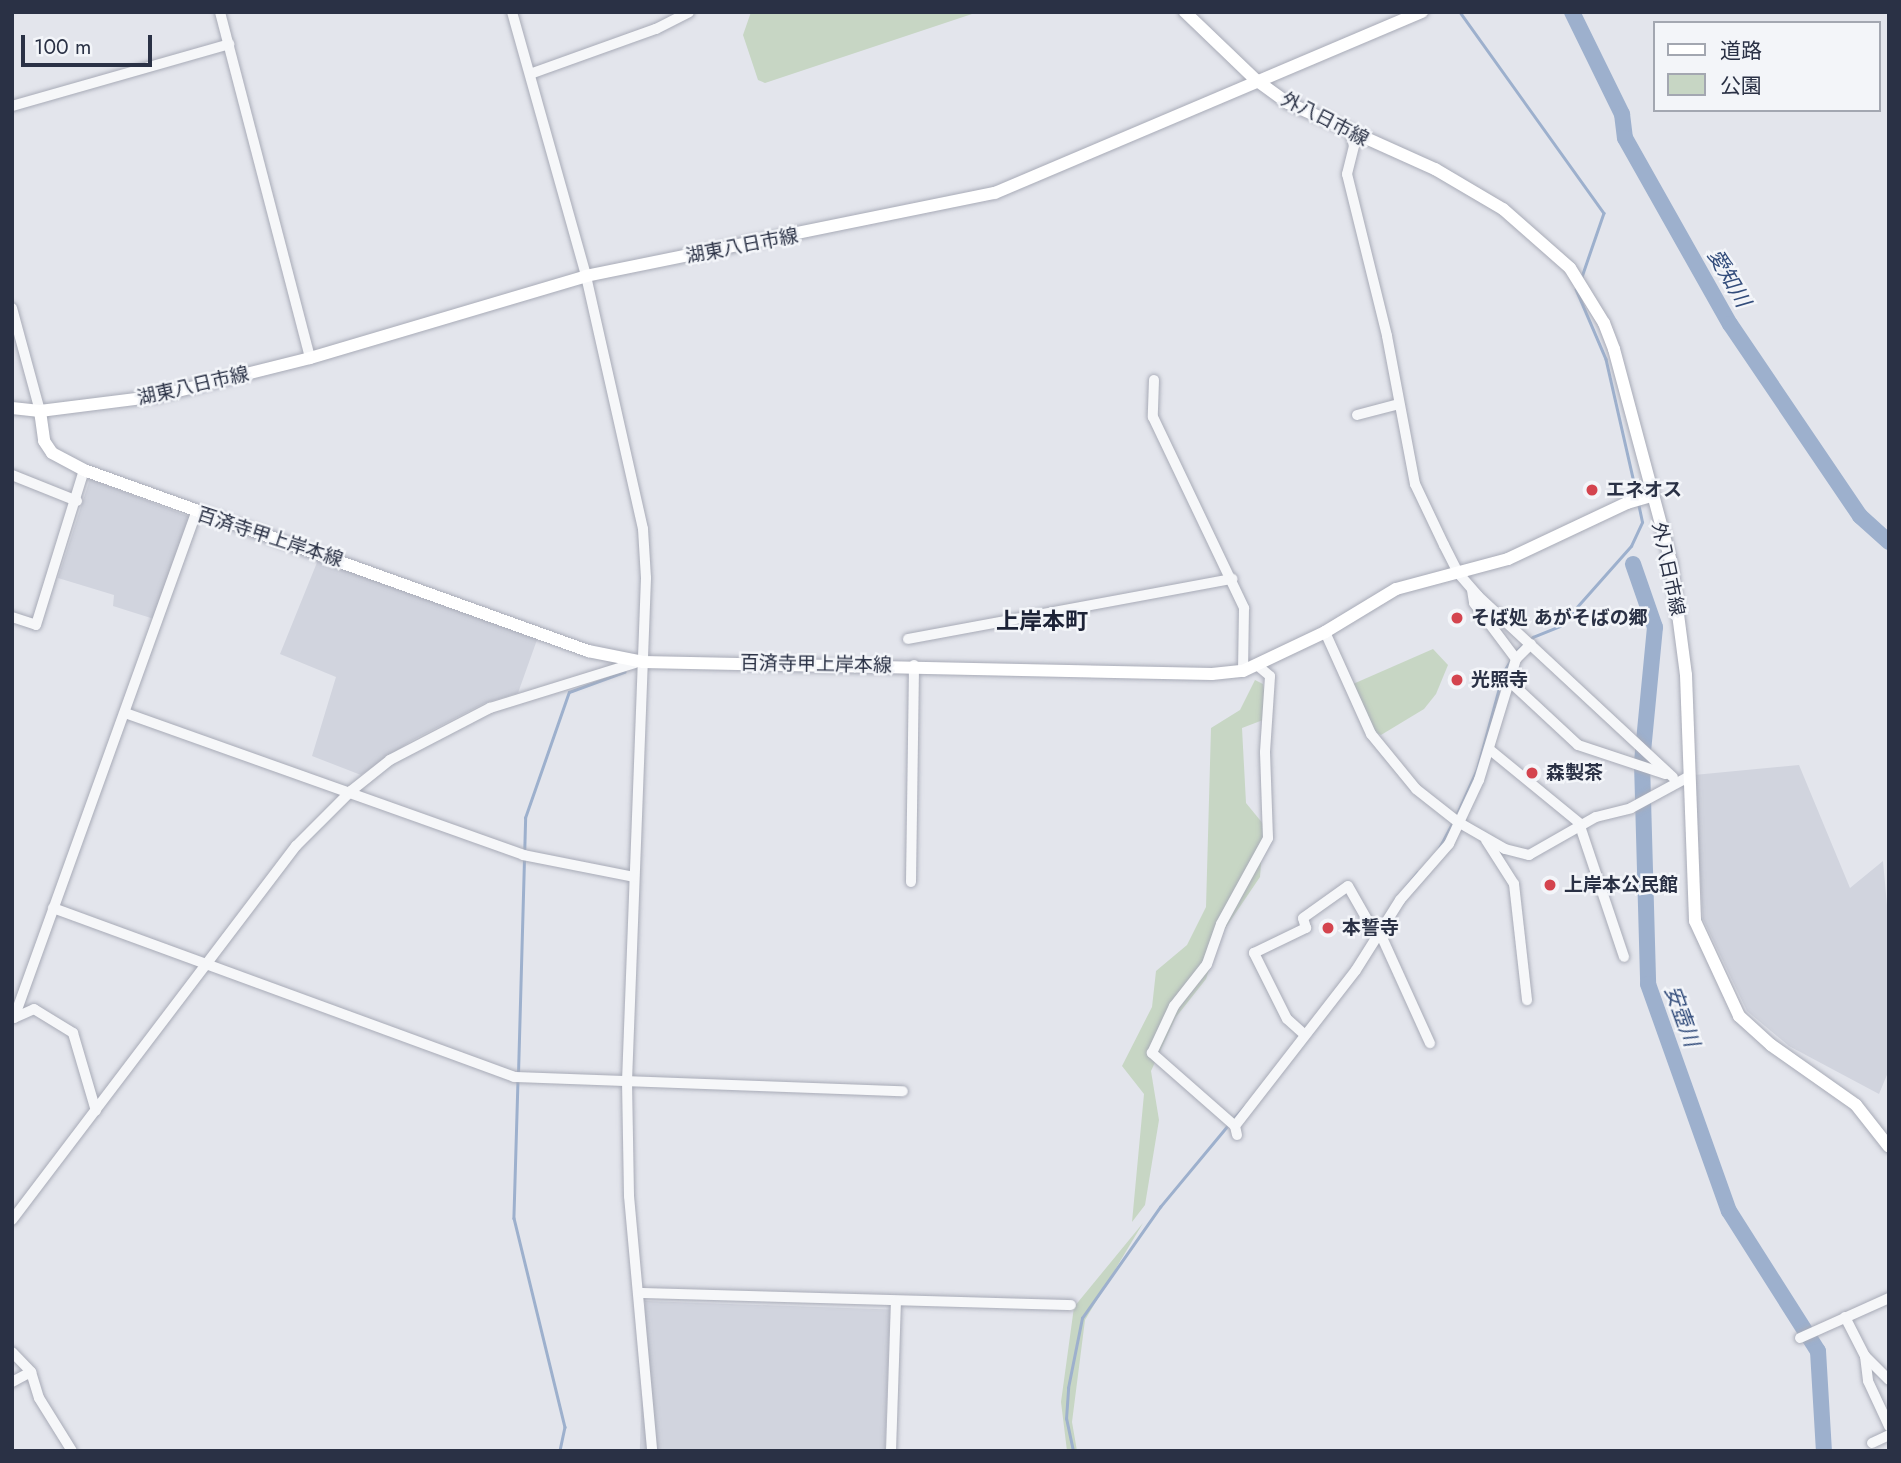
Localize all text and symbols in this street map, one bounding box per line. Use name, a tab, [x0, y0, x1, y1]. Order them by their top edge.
scale bar	[24, 21, 156, 65]
legend	[1652, 21, 1880, 112]
text: 100 m	[34, 32, 91, 62]
text: 道路	[1720, 36, 1762, 66]
text: 公園	[1720, 71, 1762, 101]
street label: 外八日市線	[1278, 87, 1372, 151]
street label: 湖東八日市線	[684, 224, 800, 268]
water label: 愛知川	[1702, 244, 1756, 312]
street label: 湖東八日市線	[135, 362, 251, 410]
place label: エネオス	[1606, 479, 1682, 501]
marker: エネオス	[1584, 482, 1600, 498]
street label: 百済寺甲上岸本線	[194, 503, 346, 571]
street label: 外八日市線	[1647, 520, 1689, 618]
district label: 上岸本町	[996, 607, 1088, 635]
place label: そば処 あがそばの郷	[1471, 607, 1648, 629]
marker: そば処 あがそばの郷	[1449, 610, 1465, 626]
street label: 百済寺甲上岸本線	[740, 651, 892, 677]
place label: 光照寺	[1471, 669, 1528, 691]
marker: 光照寺	[1449, 672, 1465, 688]
place label: 森製茶	[1546, 762, 1603, 784]
marker: 森製茶	[1524, 765, 1540, 781]
place label: 上岸本公民館	[1564, 874, 1678, 896]
marker: 上岸本公民館	[1542, 877, 1558, 893]
place label: 本誓寺	[1342, 917, 1399, 939]
marker: 本誓寺	[1320, 920, 1336, 936]
water label: 安壺川	[1659, 982, 1705, 1050]

